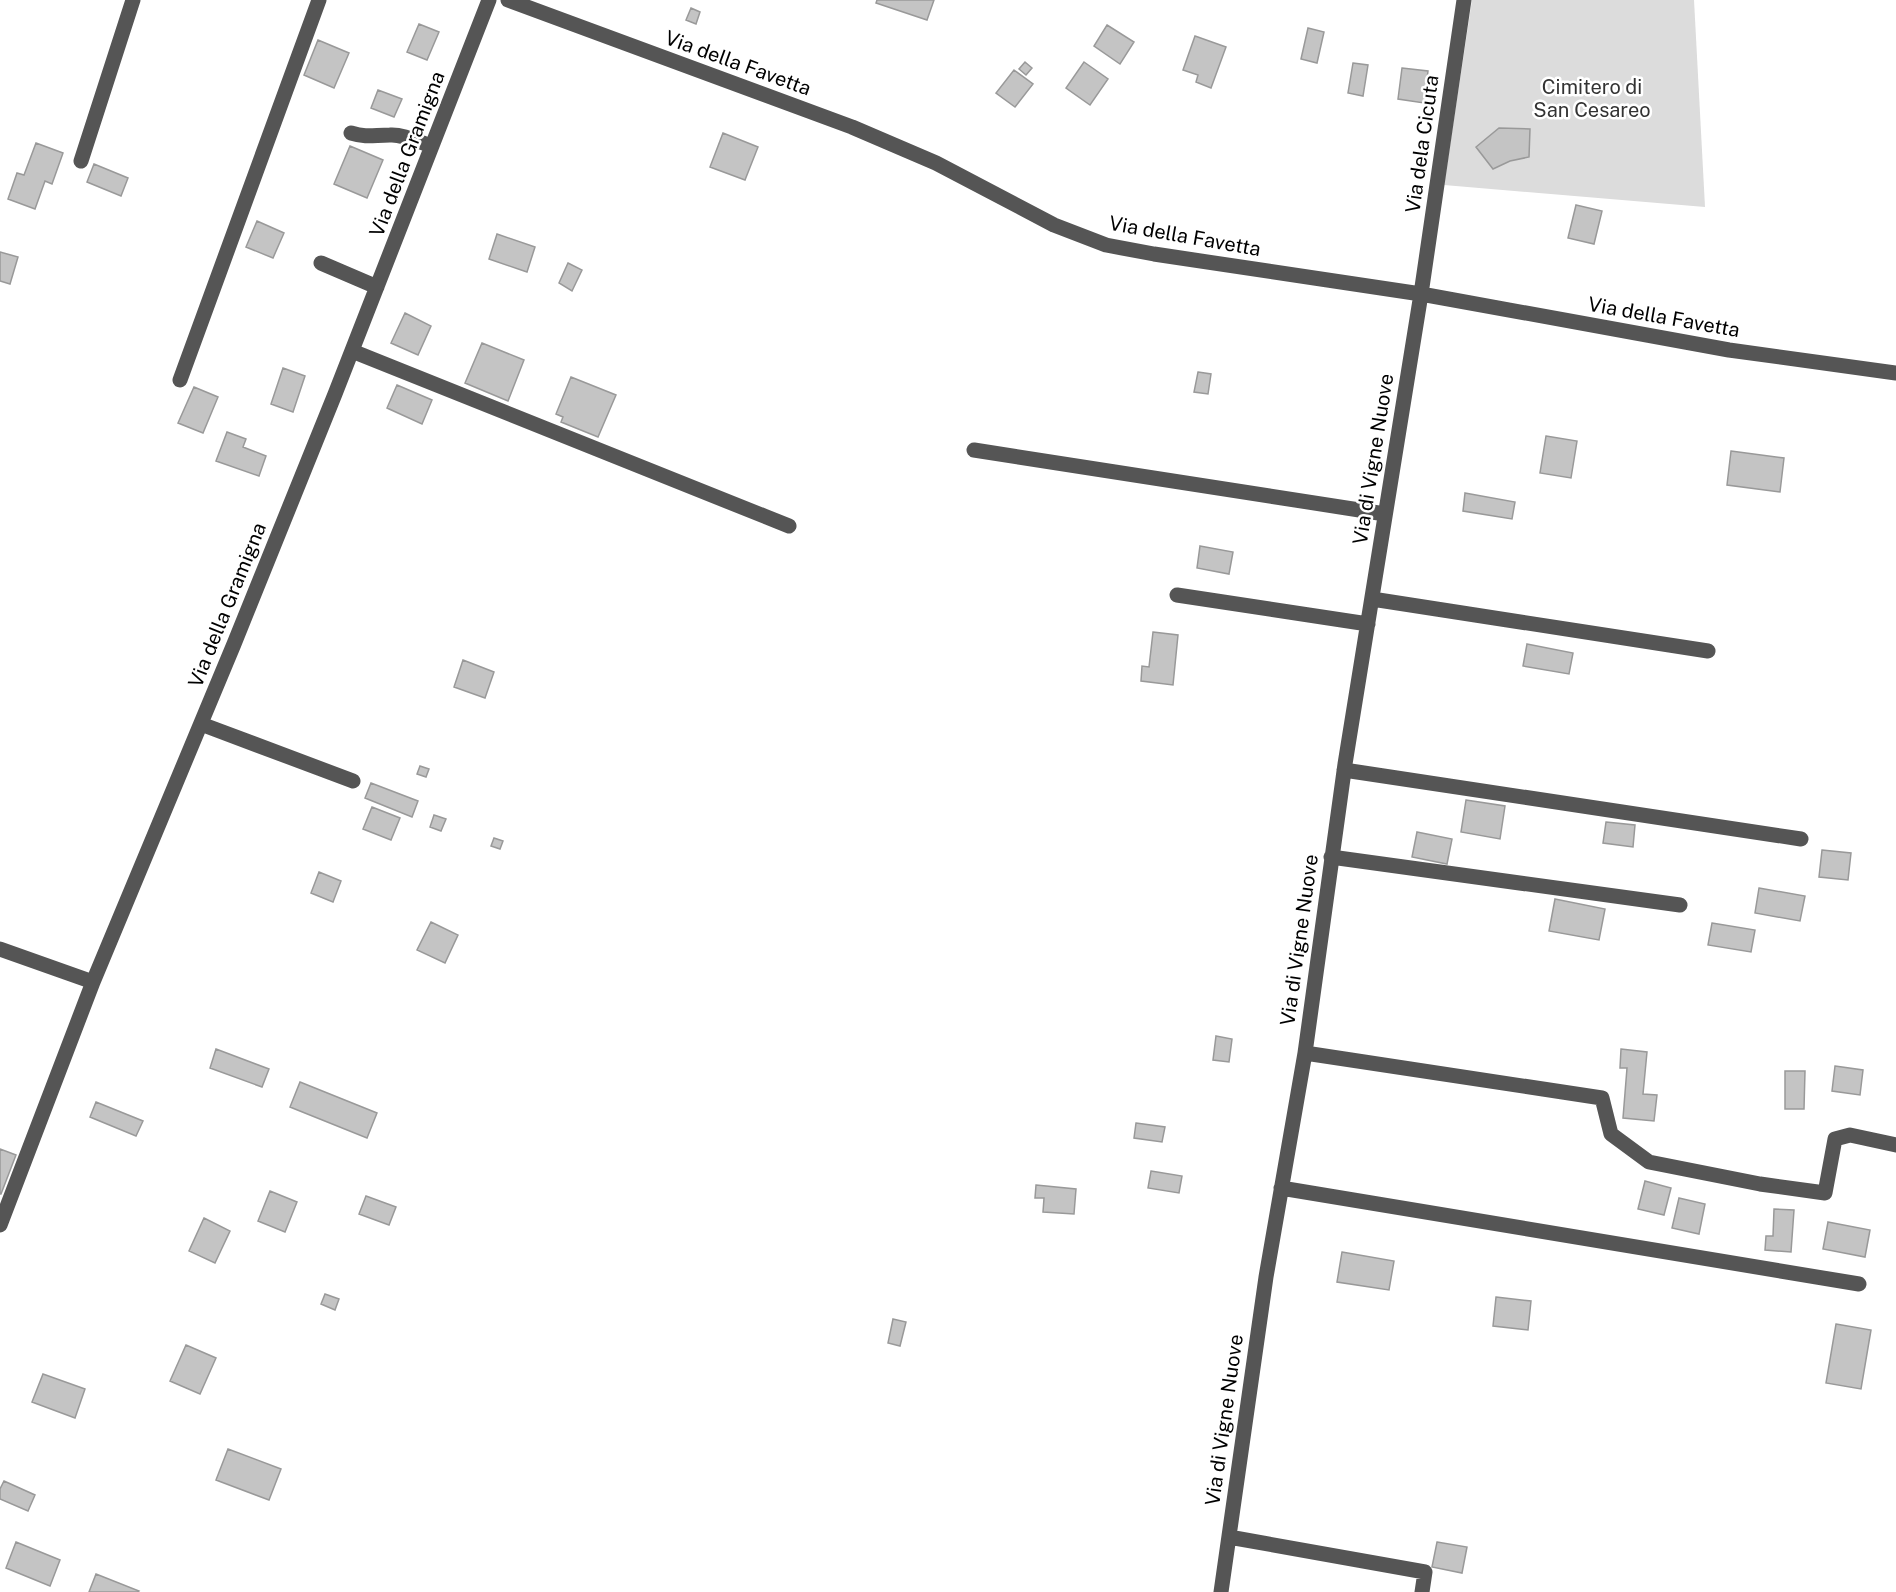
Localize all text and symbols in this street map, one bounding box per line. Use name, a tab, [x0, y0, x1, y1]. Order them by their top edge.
street label: Via della Favetta	[662, 25, 814, 101]
street label: Via della Gramigna	[364, 68, 450, 240]
street label: Via dela Cicuta	[1400, 73, 1444, 215]
park label: Cimitero di San Cesareo	[1533, 75, 1651, 122]
street label: Via della Favetta	[1107, 211, 1263, 261]
street label: Via della Favetta	[1586, 292, 1742, 342]
street label: Via di Vigne Nuove	[1348, 372, 1398, 546]
street label: Via della Gramigna	[183, 519, 271, 691]
street label: Via di Vigne Nuove	[1275, 853, 1323, 1027]
street label: Via di Vigne Nuove	[1200, 1333, 1248, 1507]

